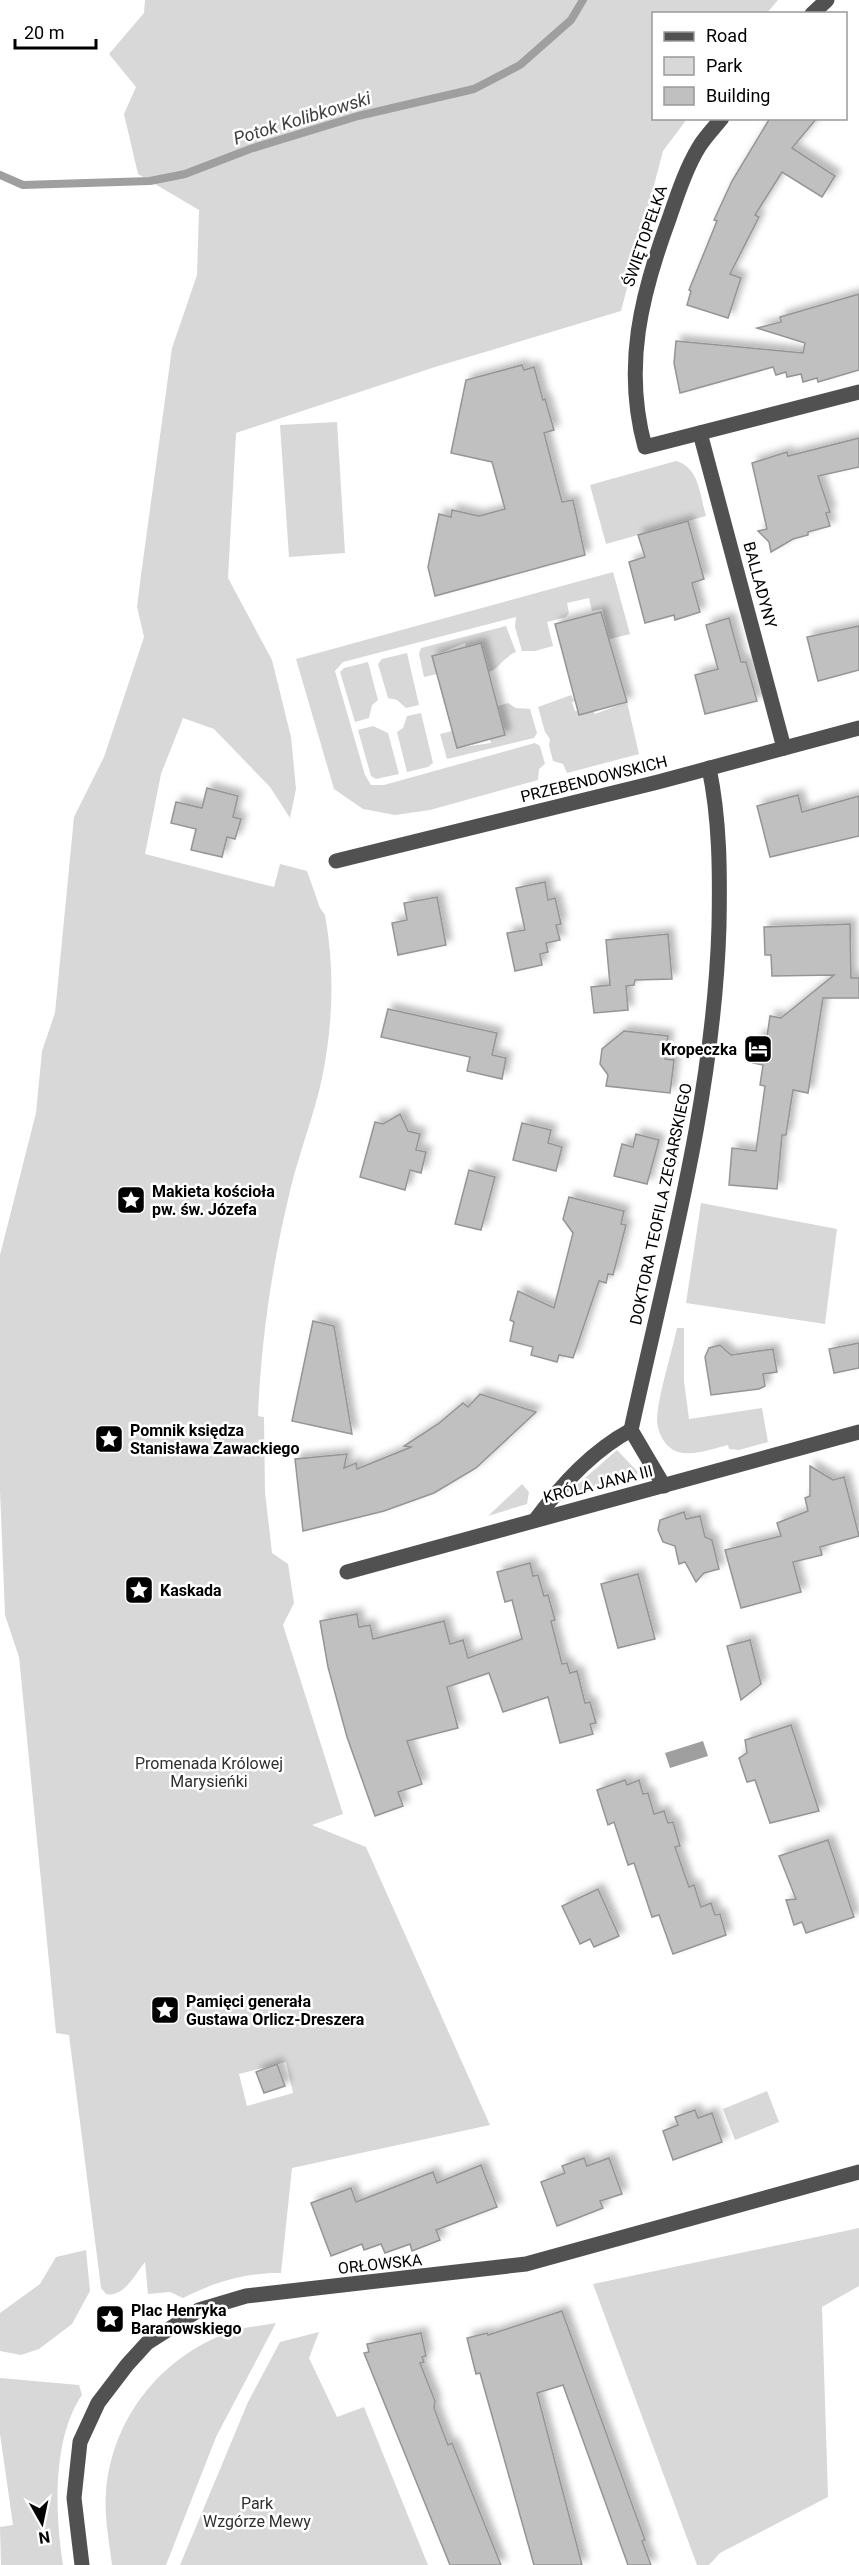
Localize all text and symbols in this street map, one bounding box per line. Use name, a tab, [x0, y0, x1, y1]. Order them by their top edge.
scale bar	[15, 12, 96, 50]
legend	[652, 12, 847, 120]
text: 20 m	[24, 22, 64, 43]
text: Road	[706, 25, 747, 46]
text: Park	[706, 55, 743, 76]
text: Building	[706, 85, 770, 106]
water label: Potok Kolibkowski	[231, 87, 374, 149]
street label: ŚWIĘTOPEŁKA	[618, 182, 671, 289]
street label: BALLADYNY	[739, 540, 781, 631]
street label: PRZEBENDOWSKICH	[519, 752, 669, 806]
hotel icon: Kropeczka	[742, 1033, 774, 1065]
place label: Kropeczka	[661, 1040, 737, 1059]
street label: DOKTORA TEOFILA ZEGARSKIEGO	[626, 1081, 696, 1327]
place label: Makieta kościoła pw. św. Józefa	[152, 1182, 275, 1219]
place icon: Makieta kościoła pw. św. Józefa	[115, 1184, 147, 1216]
place label: Pomnik księdza Stanisława Zawackiego	[130, 1421, 300, 1458]
place icon: Pomnik księdza Stanisława Zawackiego	[93, 1423, 125, 1455]
street label: KRÓLA JANA III	[541, 1460, 655, 1507]
place icon: Kaskada	[123, 1574, 155, 1606]
place label: Kaskada	[160, 1581, 222, 1600]
park label: Promenada Królowej Marysieńki	[135, 1754, 283, 1791]
place label: Pamięci generała Gustawa Orlicz-Dreszera	[186, 1992, 365, 2029]
place icon: Pamięci generała Gustawa Orlicz-Dreszera	[149, 1994, 181, 2026]
street label: ORŁOWSKA	[337, 2250, 424, 2278]
place label: Plac Henryka Baranowskiego	[131, 2301, 242, 2338]
place icon: Plac Henryka Baranowskiego	[94, 2303, 126, 2335]
north arrow	[12, 2493, 72, 2553]
park label: Park Wzgórze Mewy	[203, 2494, 311, 2531]
text: N	[37, 2527, 51, 2548]

